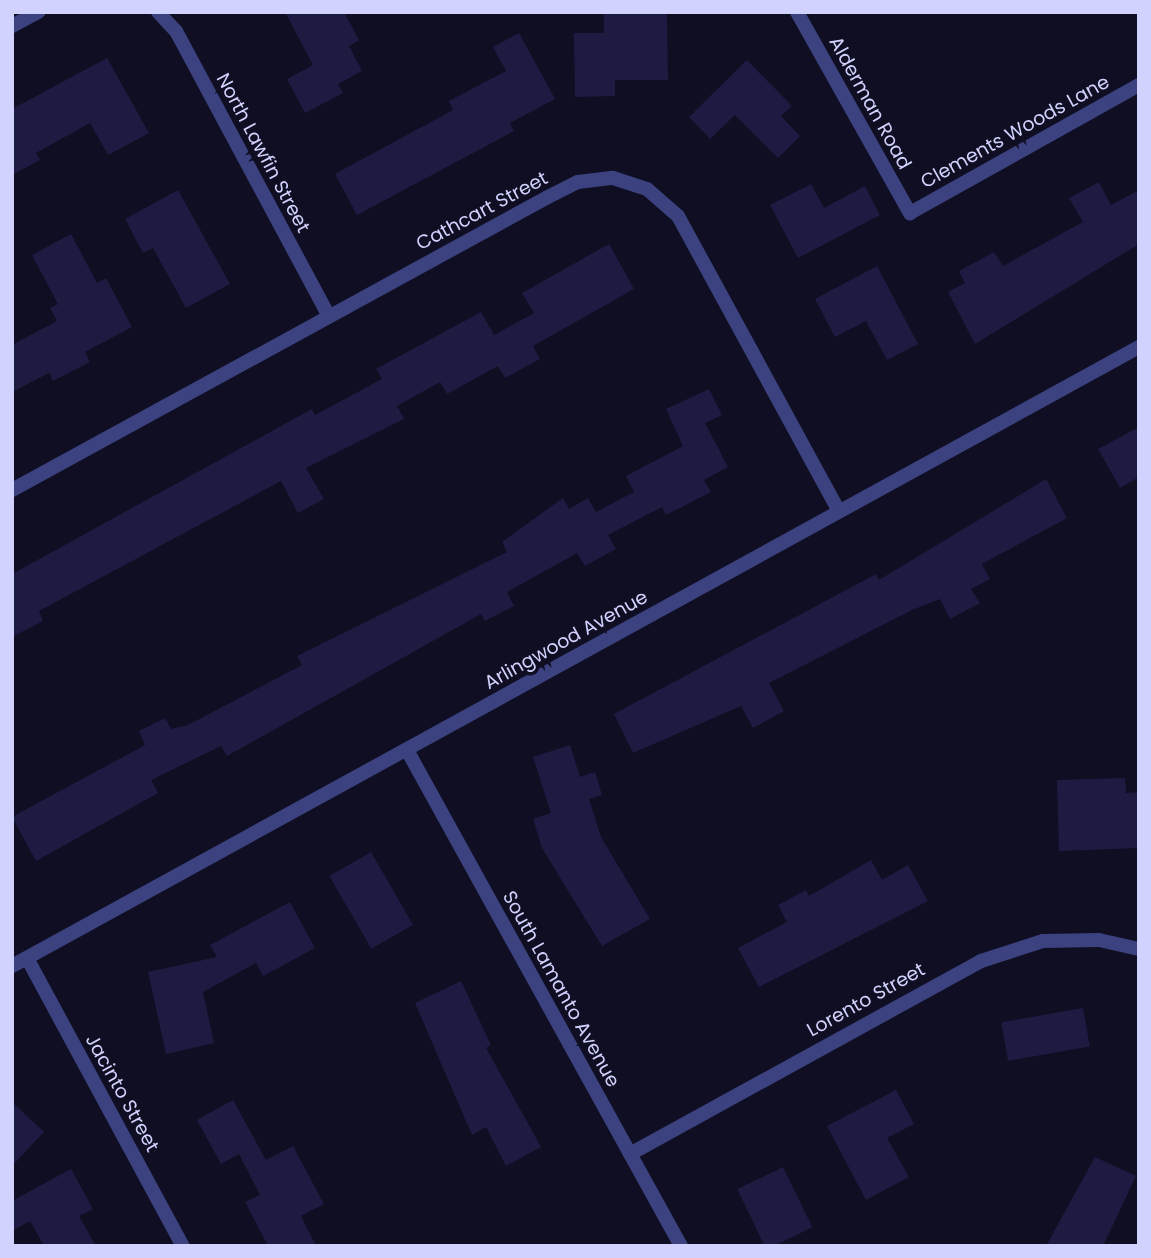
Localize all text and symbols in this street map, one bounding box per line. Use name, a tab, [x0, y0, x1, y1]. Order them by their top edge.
street label: Alderman Road	[824, 33, 916, 173]
street label: North Lawfin Street	[211, 69, 315, 237]
street label: Clements Woods Lane	[917, 71, 1113, 193]
street label: Cathcart Street	[412, 167, 552, 255]
street label: Arlingwood Avenue	[480, 586, 652, 694]
street label: South Lamanto Avenue	[498, 887, 624, 1091]
street label: Lorento Street	[803, 958, 929, 1042]
street label: Jacinto Street	[80, 1030, 164, 1156]

